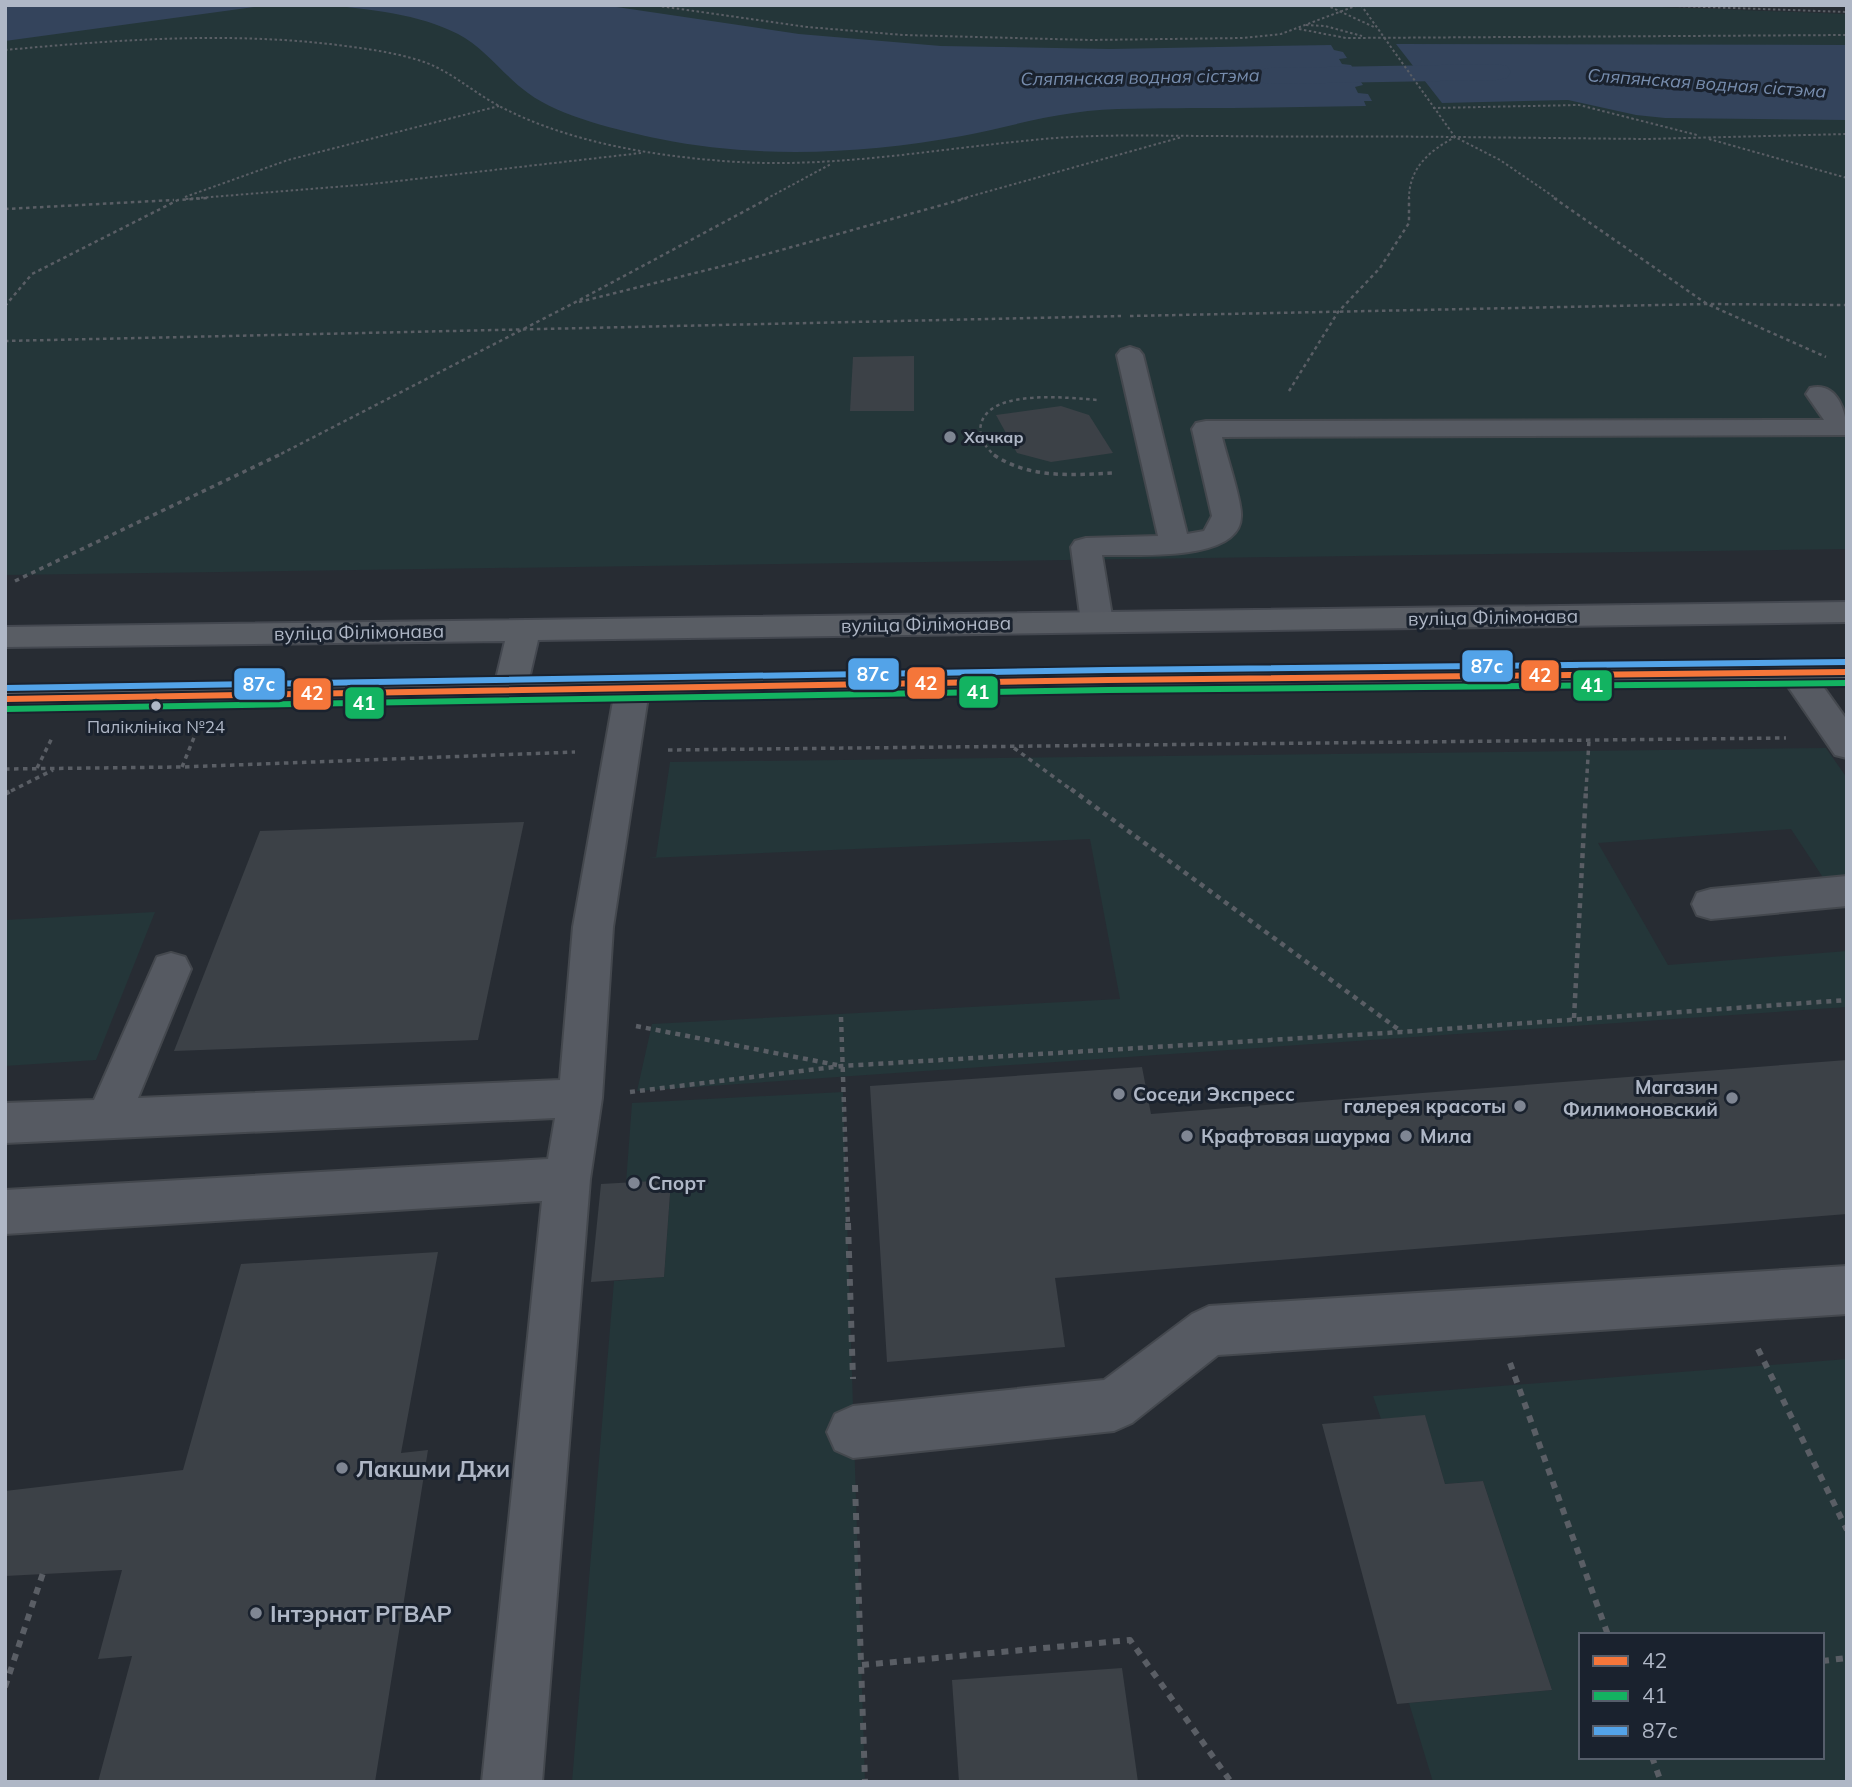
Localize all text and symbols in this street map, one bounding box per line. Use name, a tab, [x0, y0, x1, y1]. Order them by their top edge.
water label: Сляпянская водная сістэма	[1020, 63, 1260, 91]
water label: Сляпянская водная сістэма	[1587, 63, 1827, 103]
place label: Хачкар	[963, 427, 1024, 447]
marker: Хачкар	[942, 429, 958, 445]
street label: вуліца Філімонава	[1408, 604, 1578, 630]
street label: вуліца Філімонава	[841, 611, 1011, 637]
street label: вуліца Філімонава	[274, 619, 444, 645]
line badge: 87с	[1461, 649, 1514, 683]
text: 87с	[1471, 654, 1503, 678]
line badge: 87с	[847, 657, 900, 691]
line badge: 42	[1520, 659, 1560, 692]
text: 87с	[857, 662, 889, 686]
text: 42	[1529, 663, 1551, 687]
line badge: 42	[906, 666, 946, 700]
line badge: 87с	[233, 667, 286, 701]
line badge: 41	[1572, 669, 1613, 702]
text: 42	[915, 671, 937, 695]
text: 87с	[243, 672, 275, 696]
text: 41	[1581, 673, 1603, 697]
line badge: 41	[958, 675, 999, 709]
line badge: 42	[292, 677, 332, 711]
text: 41	[967, 680, 989, 704]
text: 42	[301, 681, 323, 705]
line badge: 41	[344, 686, 385, 720]
text: 41	[353, 691, 375, 715]
marker: Паліклініка №24	[149, 699, 163, 713]
place label: Паліклініка №24	[87, 716, 225, 737]
place label: Магазин Филимоновский	[1563, 1075, 1718, 1121]
place label: Соседи Экспресс	[1133, 1082, 1295, 1106]
marker: Соседи Экспресс	[1111, 1086, 1127, 1102]
marker: Магазин Филимоновский	[1724, 1090, 1740, 1106]
place label: галерея красоты	[1344, 1094, 1506, 1118]
marker: галерея красоты	[1512, 1098, 1528, 1114]
place label: Крафтовая шаурма	[1201, 1124, 1390, 1148]
place label: Мила	[1420, 1124, 1472, 1148]
marker: Крафтовая шаурма	[1179, 1128, 1195, 1144]
marker: Мила	[1398, 1128, 1414, 1144]
place label: Спорт	[648, 1171, 706, 1195]
marker: Спорт	[626, 1175, 642, 1191]
place label: Лакшми Джи	[356, 1454, 510, 1483]
marker: Лакшми Джи	[334, 1460, 350, 1476]
place label: Інтэрнат РГВАР	[270, 1599, 452, 1628]
marker: Інтэрнат РГВАР	[248, 1605, 264, 1621]
legend	[1579, 1633, 1824, 1759]
text: 42	[1642, 1647, 1667, 1673]
text: 41	[1642, 1682, 1667, 1708]
text: 87с	[1642, 1717, 1678, 1743]

